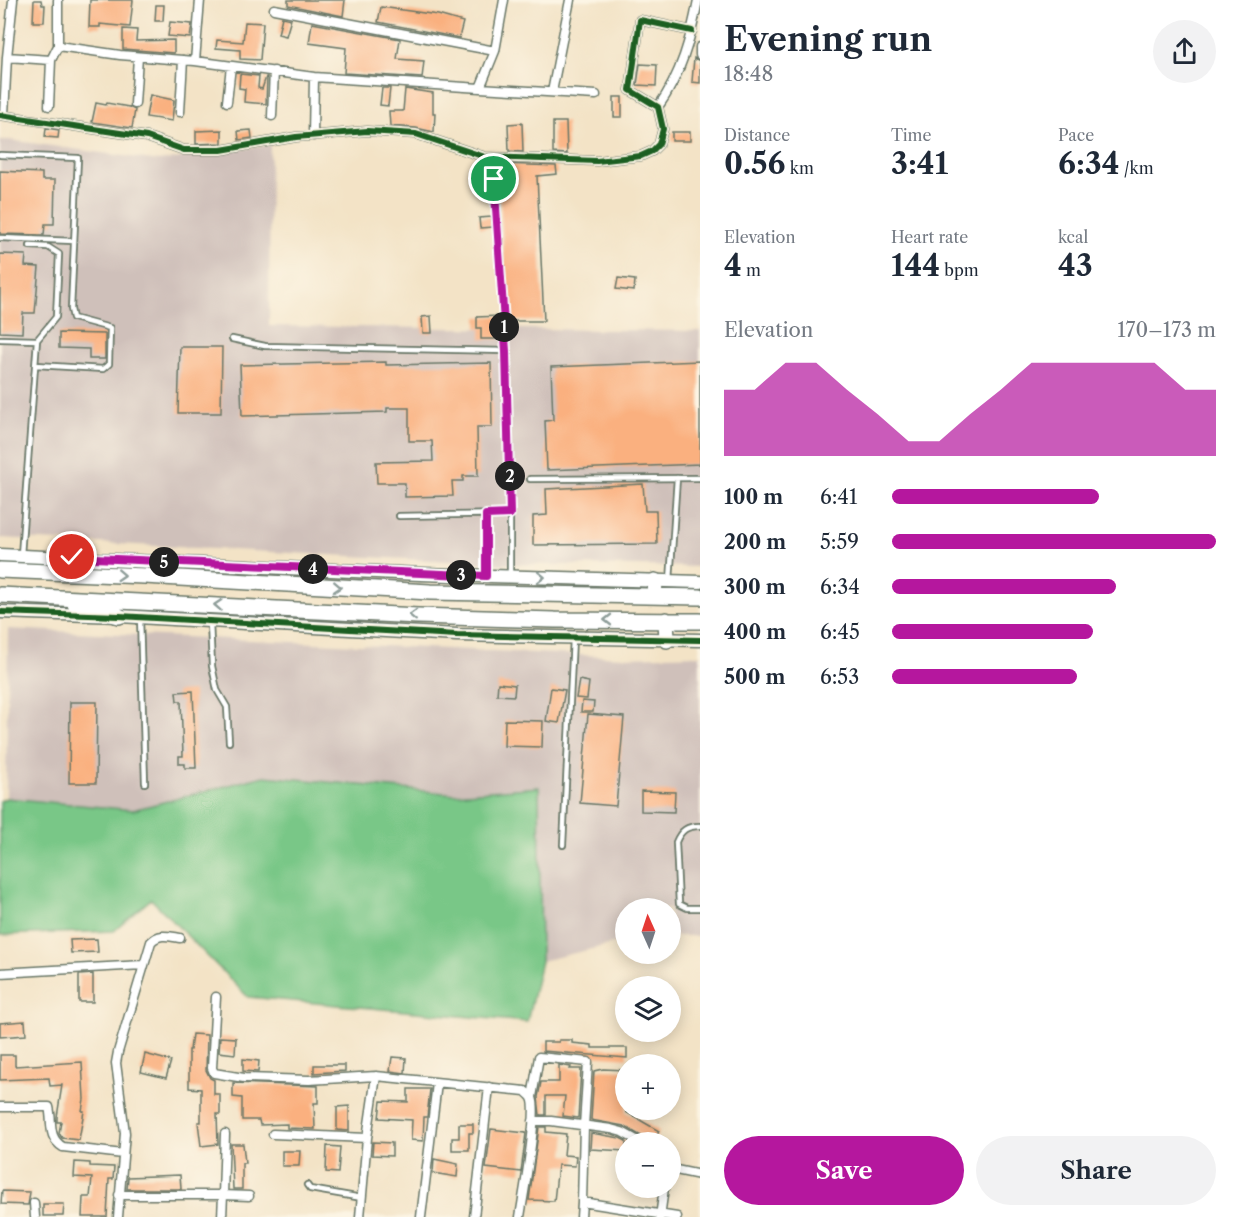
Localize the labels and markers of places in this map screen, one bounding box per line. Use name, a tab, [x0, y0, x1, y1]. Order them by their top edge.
pin	[468, 153, 519, 204]
pin: 1	[489, 312, 519, 342]
pin: 2	[495, 461, 525, 491]
pin	[46, 531, 97, 582]
pin: 5	[149, 547, 179, 577]
pin: 4	[298, 554, 328, 584]
pin: 3	[446, 560, 476, 590]

